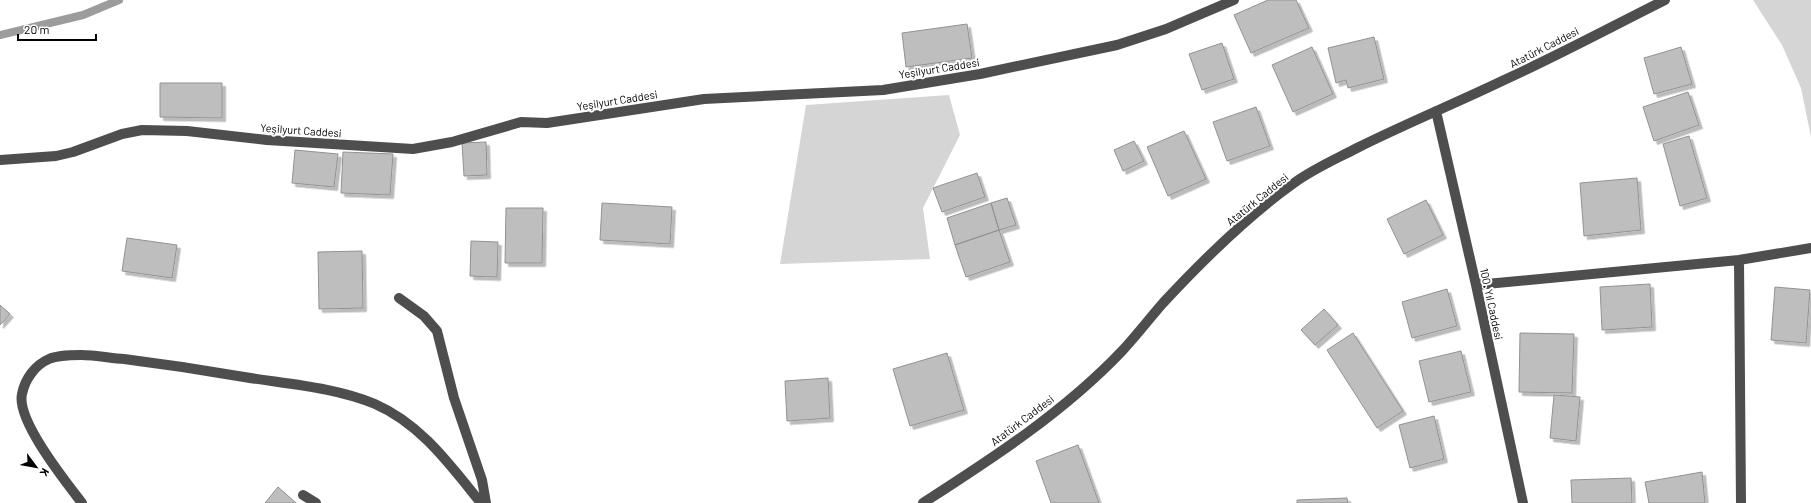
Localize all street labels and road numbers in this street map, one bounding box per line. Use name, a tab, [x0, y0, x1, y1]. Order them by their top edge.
street label: Atatürk Caddesi	[1507, 24, 1581, 70]
street label: Yeşilyurt Caddesi	[898, 55, 980, 81]
street label: Yeşilyurt Caddesi	[576, 87, 658, 113]
street label: Yeşilyurt Caddesi	[260, 121, 342, 139]
street label: Atatürk Caddesi	[1223, 170, 1291, 228]
street label: 100. Yıl Caddesi	[1478, 267, 1506, 341]
street label: Atatürk Caddesi	[988, 392, 1056, 448]

